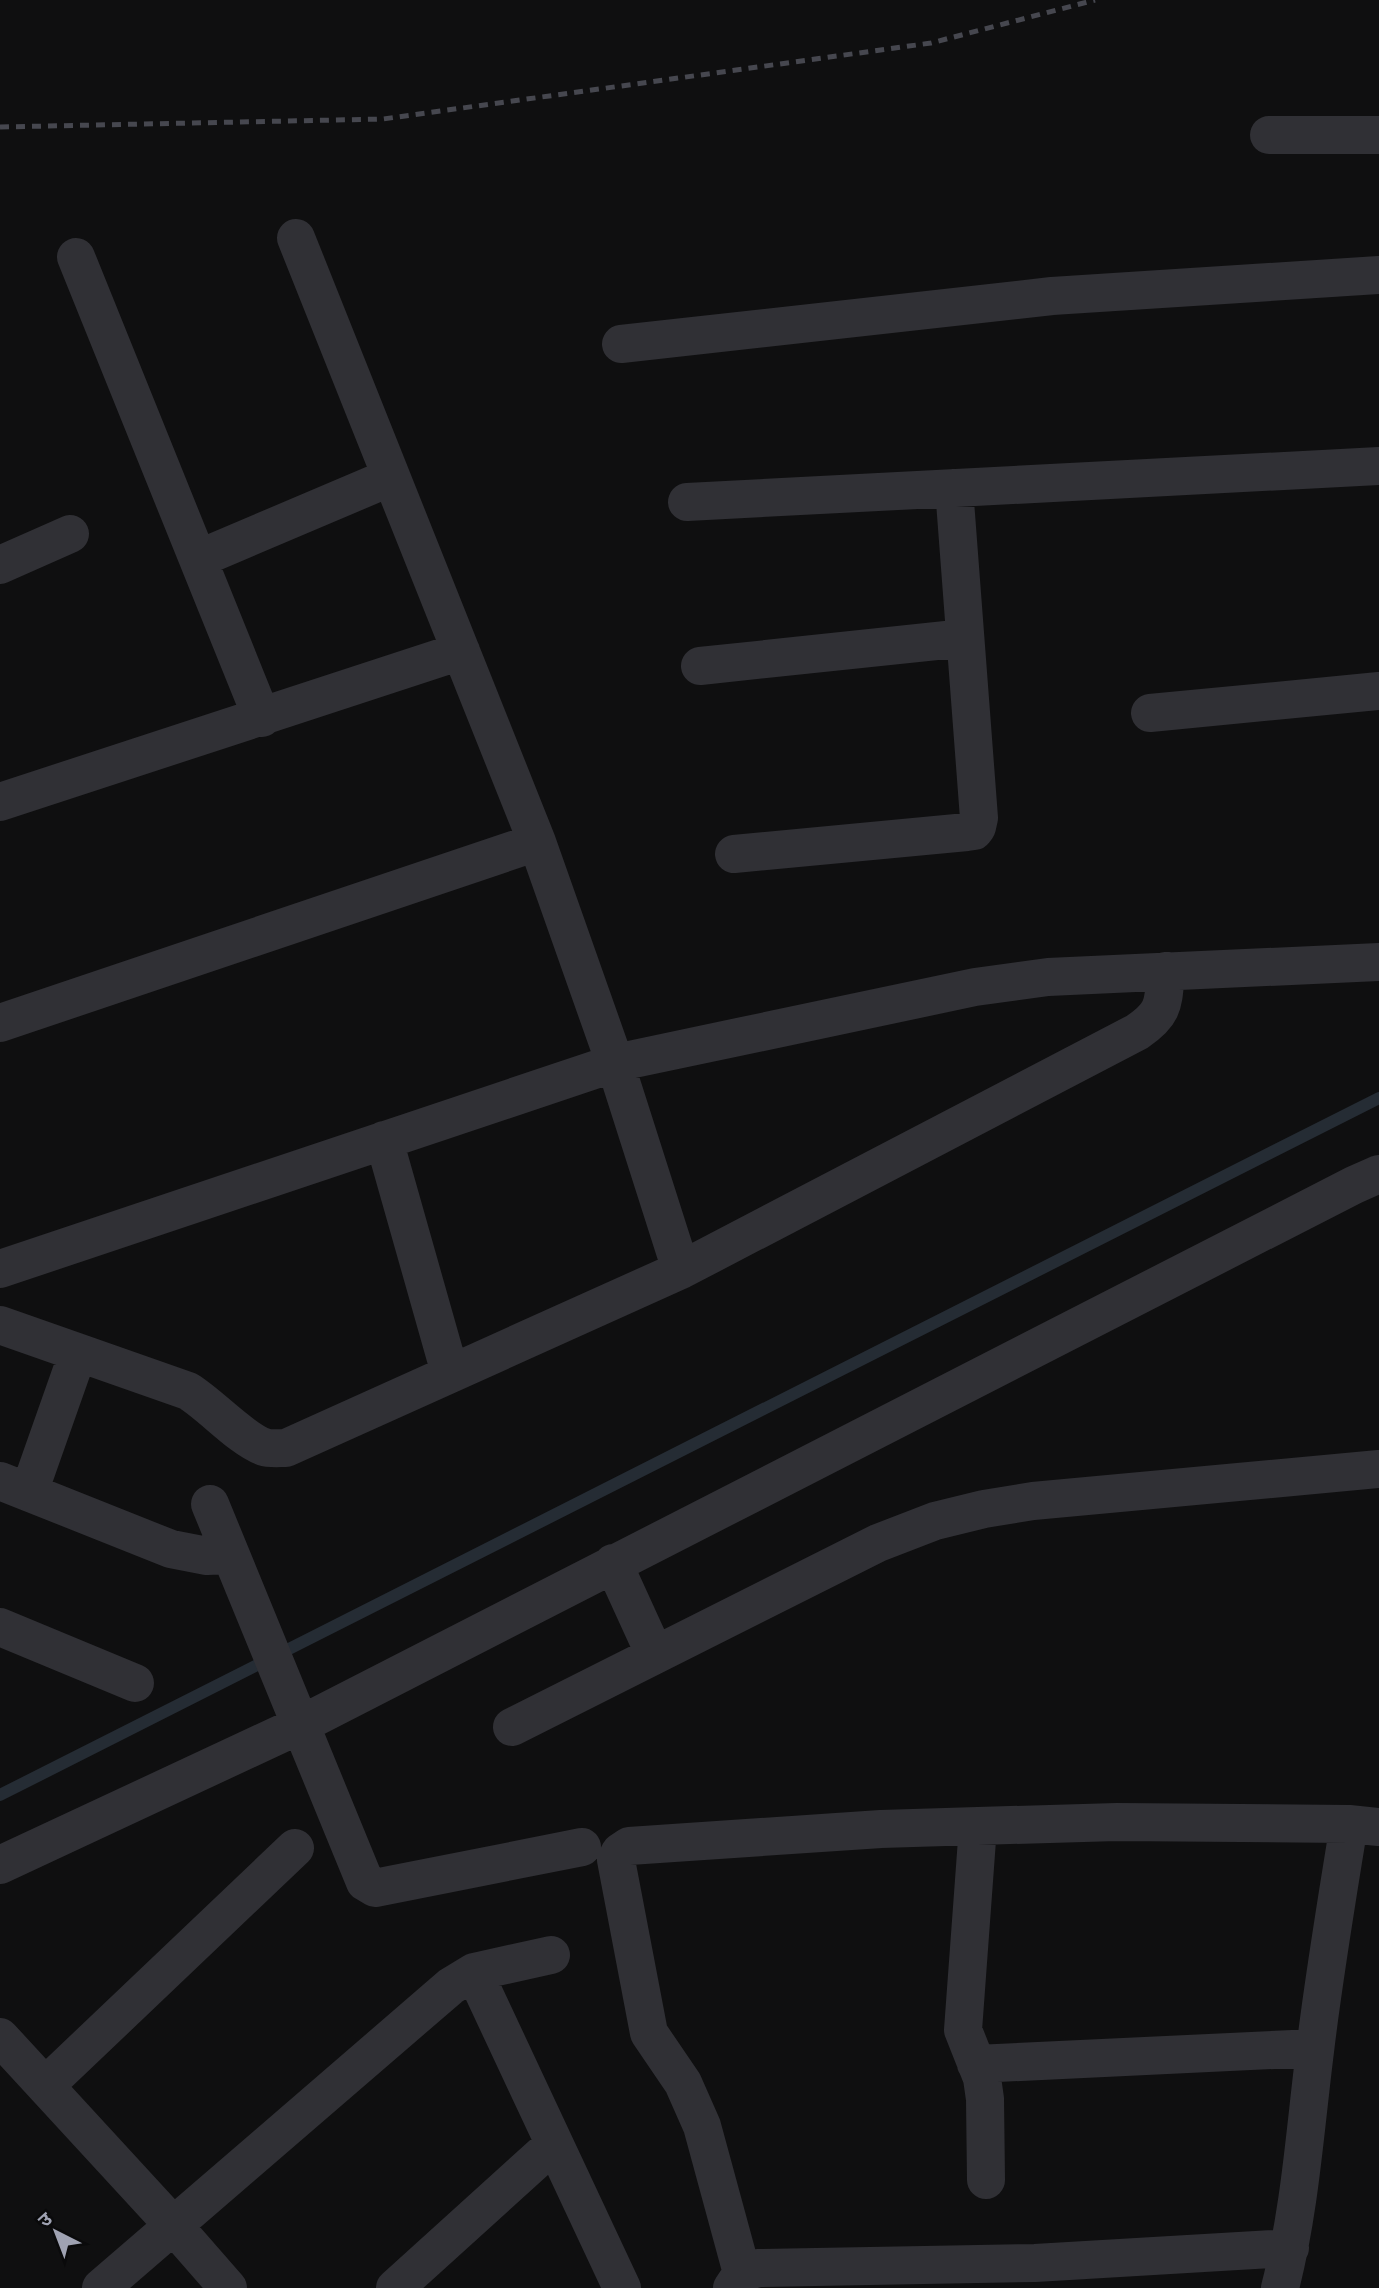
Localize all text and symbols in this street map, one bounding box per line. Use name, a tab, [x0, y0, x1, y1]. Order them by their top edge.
north arrow	[21, 2197, 91, 2267]
text: उ	[33, 2207, 57, 2232]

